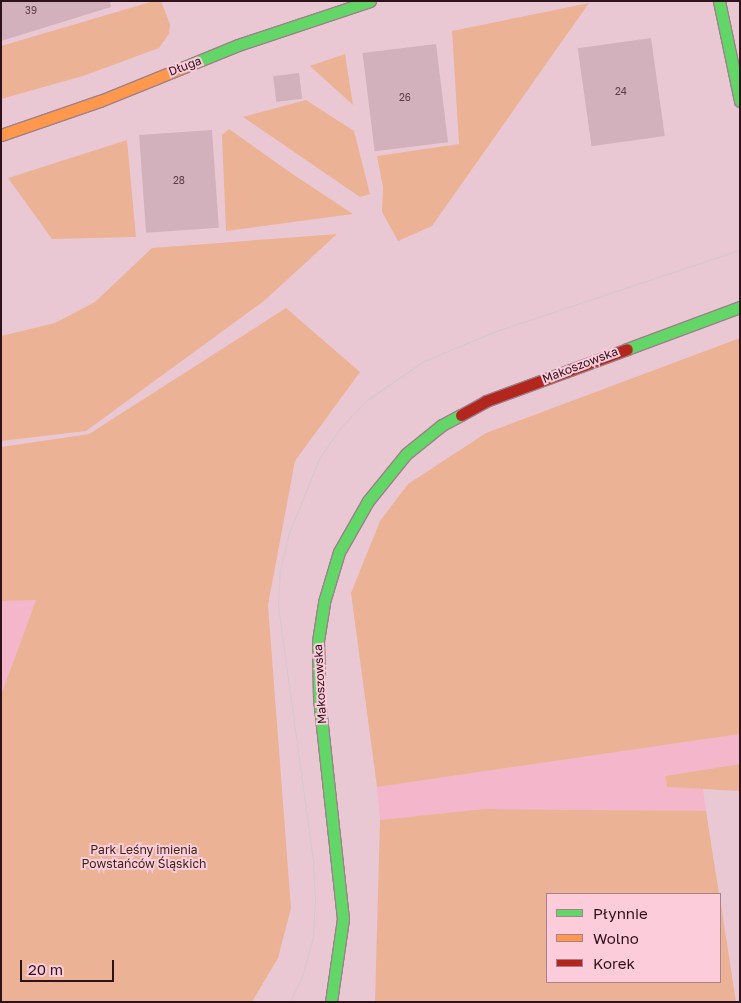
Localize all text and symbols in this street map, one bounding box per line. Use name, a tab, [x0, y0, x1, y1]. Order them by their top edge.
house number: 39	[25, 5, 37, 17]
street label: Długa	[167, 53, 203, 79]
house number: 24	[615, 86, 627, 98]
house number: 26	[399, 92, 411, 104]
house number: 28	[173, 175, 185, 187]
street label: Makoszowska	[540, 344, 620, 386]
street label: Makoszowska	[311, 644, 329, 724]
park label: Park Leśny imienia Powstańców Śląskich	[82, 843, 206, 871]
legend	[546, 893, 721, 983]
text: Płynnie	[593, 904, 648, 922]
text: Wolno	[593, 929, 639, 947]
scale bar	[22, 950, 116, 982]
text: Korek	[593, 954, 635, 972]
text: 20 m	[28, 960, 63, 978]

